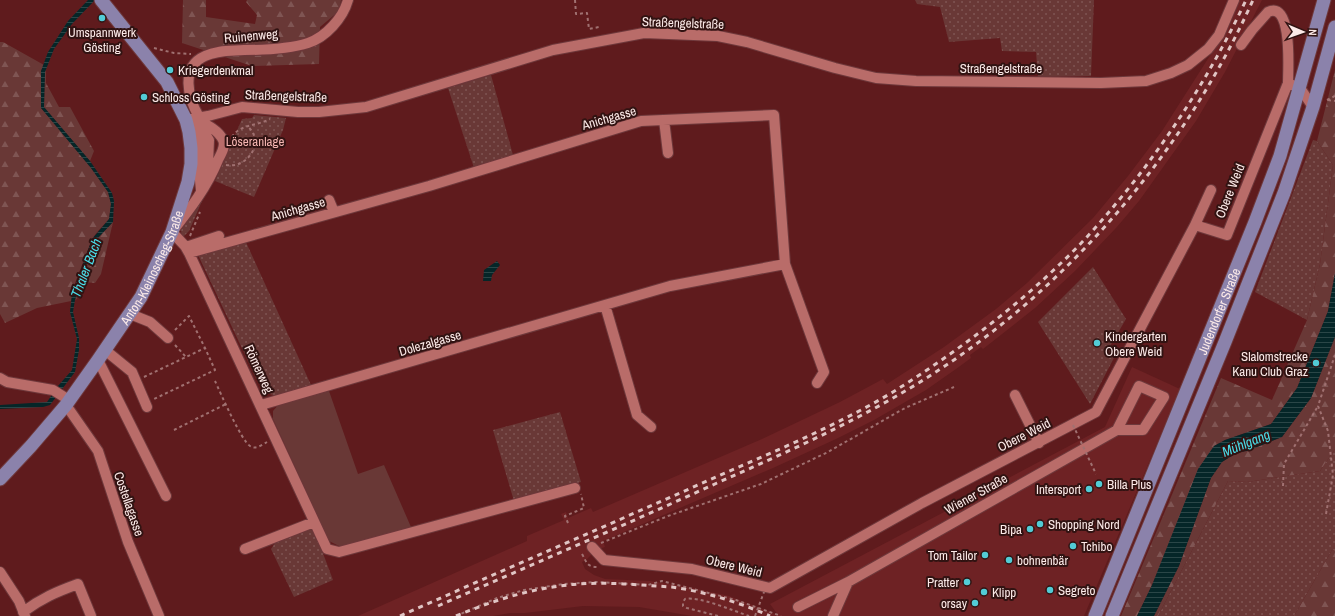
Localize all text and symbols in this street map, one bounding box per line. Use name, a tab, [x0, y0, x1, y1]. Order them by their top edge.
north arrow	[1283, 12, 1323, 52]
marker: Umspannwerk Gösting	[97, 13, 107, 23]
street label: Straßengelstraße	[642, 13, 725, 33]
place label: Umspannwerk Gösting	[68, 24, 137, 56]
street label: Ruinenweg	[223, 25, 279, 47]
text: N	[1306, 29, 1320, 36]
street label: Straßengelstraße	[960, 60, 1042, 77]
place label: Kriegerdenkmal	[178, 62, 253, 79]
marker: Kriegerdenkmal	[165, 65, 175, 75]
street label: Straßengelstraße	[245, 86, 328, 106]
place label: Schloss Gösting	[152, 89, 230, 106]
marker: Schloss Gösting	[139, 92, 149, 102]
street label: Anichgasse	[579, 102, 638, 134]
park label: Löseranlage	[226, 133, 284, 150]
street label: Obere Weid	[1211, 161, 1249, 221]
street label: Anichgasse	[268, 193, 327, 225]
street label: Anton-Kleinoscheg-Straße	[116, 208, 187, 329]
water label: Thaler Bach	[67, 236, 105, 300]
street label: Judendorfer Straße	[1194, 265, 1244, 357]
street label: Dolezalgasse	[397, 326, 463, 360]
place label: Kindergarten Obere Weid	[1105, 328, 1167, 360]
marker: Kindergarten Obere Weid	[1092, 338, 1102, 348]
street label: Römerweg	[240, 342, 278, 396]
place label: Slalomstrecke Kanu Club Graz	[1232, 348, 1308, 380]
marker: Slalomstrecke Kanu Club Graz	[1311, 358, 1321, 368]
street label: Obere Weid	[995, 414, 1053, 456]
water label: Mühlgang	[1219, 425, 1273, 461]
street label: Costellagasse	[110, 470, 148, 538]
street label: Wiener Straße	[942, 470, 1010, 518]
place label: Billa Plus	[1107, 476, 1151, 493]
marker: Billa Plus	[1094, 479, 1104, 489]
place label: Intersport	[1036, 481, 1081, 498]
marker: Intersport	[1084, 484, 1094, 494]
place label: Shopping Nord	[1048, 516, 1120, 533]
marker: Shopping Nord	[1035, 519, 1045, 529]
place label: Bipa	[1000, 521, 1022, 538]
marker: Bipa	[1025, 524, 1035, 534]
place label: Tchibo	[1081, 538, 1112, 555]
marker: Tchibo	[1068, 541, 1078, 551]
place label: Tom Tailor	[928, 547, 977, 564]
marker: Tom Tailor	[980, 550, 990, 560]
street label: Obere Weid	[704, 551, 764, 581]
place label: bohnenbär	[1017, 552, 1068, 569]
marker: bohnenbär	[1004, 555, 1014, 565]
place label: Pratter	[927, 574, 959, 591]
marker: Pratter	[962, 577, 972, 587]
place label: Segreto	[1058, 582, 1095, 599]
place label: Klipp	[992, 584, 1016, 601]
marker: Segreto	[1045, 585, 1055, 595]
marker: Klipp	[979, 587, 989, 597]
place label: orsay	[941, 595, 968, 612]
marker: orsay	[970, 598, 980, 608]

